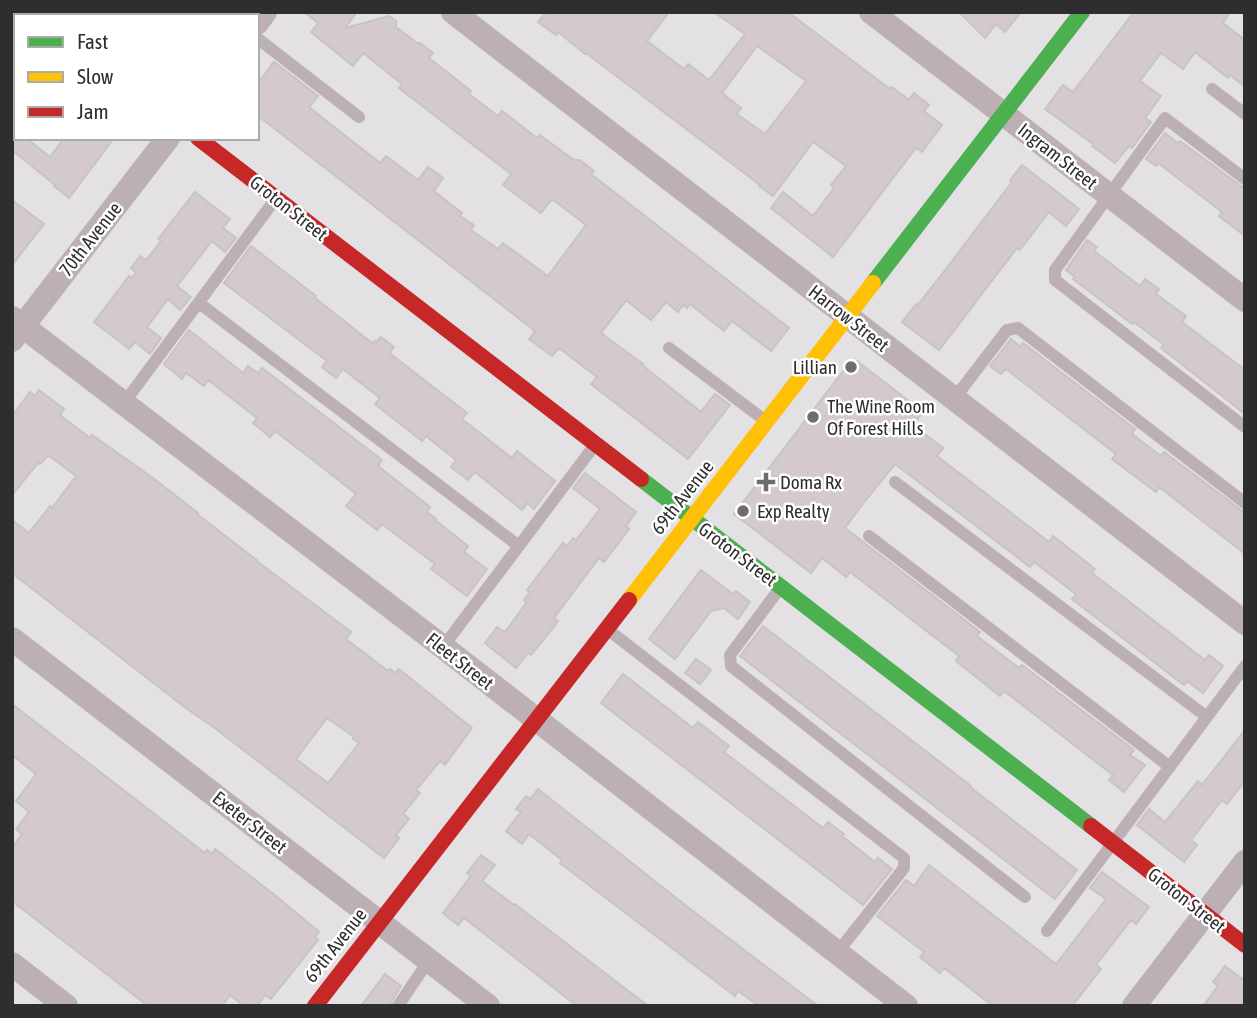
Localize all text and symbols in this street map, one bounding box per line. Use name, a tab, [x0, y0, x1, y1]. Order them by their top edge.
legend	[14, 14, 259, 140]
text: Fast	[77, 29, 108, 53]
text: Slow	[77, 64, 114, 88]
text: Jam	[77, 99, 109, 123]
street label: Ingram Street	[1014, 118, 1102, 194]
street label: Groton Street	[246, 171, 332, 245]
street label: 70th Avenue	[54, 198, 126, 280]
street label: Harrow Street	[805, 280, 893, 356]
place label: Lillian	[793, 356, 837, 378]
marker: Lillian	[843, 359, 859, 375]
place label: The Wine Room Of Forest Hills	[827, 395, 935, 439]
marker: The Wine Room Of Forest Hills	[805, 409, 821, 425]
street label: 69th Avenue	[646, 456, 718, 538]
place label: Doma Rx	[780, 471, 842, 493]
marker: Doma Rx	[758, 474, 774, 490]
place label: Exp Realty	[757, 500, 830, 522]
marker: Exp Realty	[735, 503, 751, 519]
street label: Groton Street	[695, 517, 781, 591]
street label: Fleet Street	[422, 628, 498, 694]
street label: Exeter Street	[209, 786, 291, 858]
street label: Groton Street	[1144, 863, 1230, 937]
street label: 69th Avenue	[299, 904, 371, 986]

